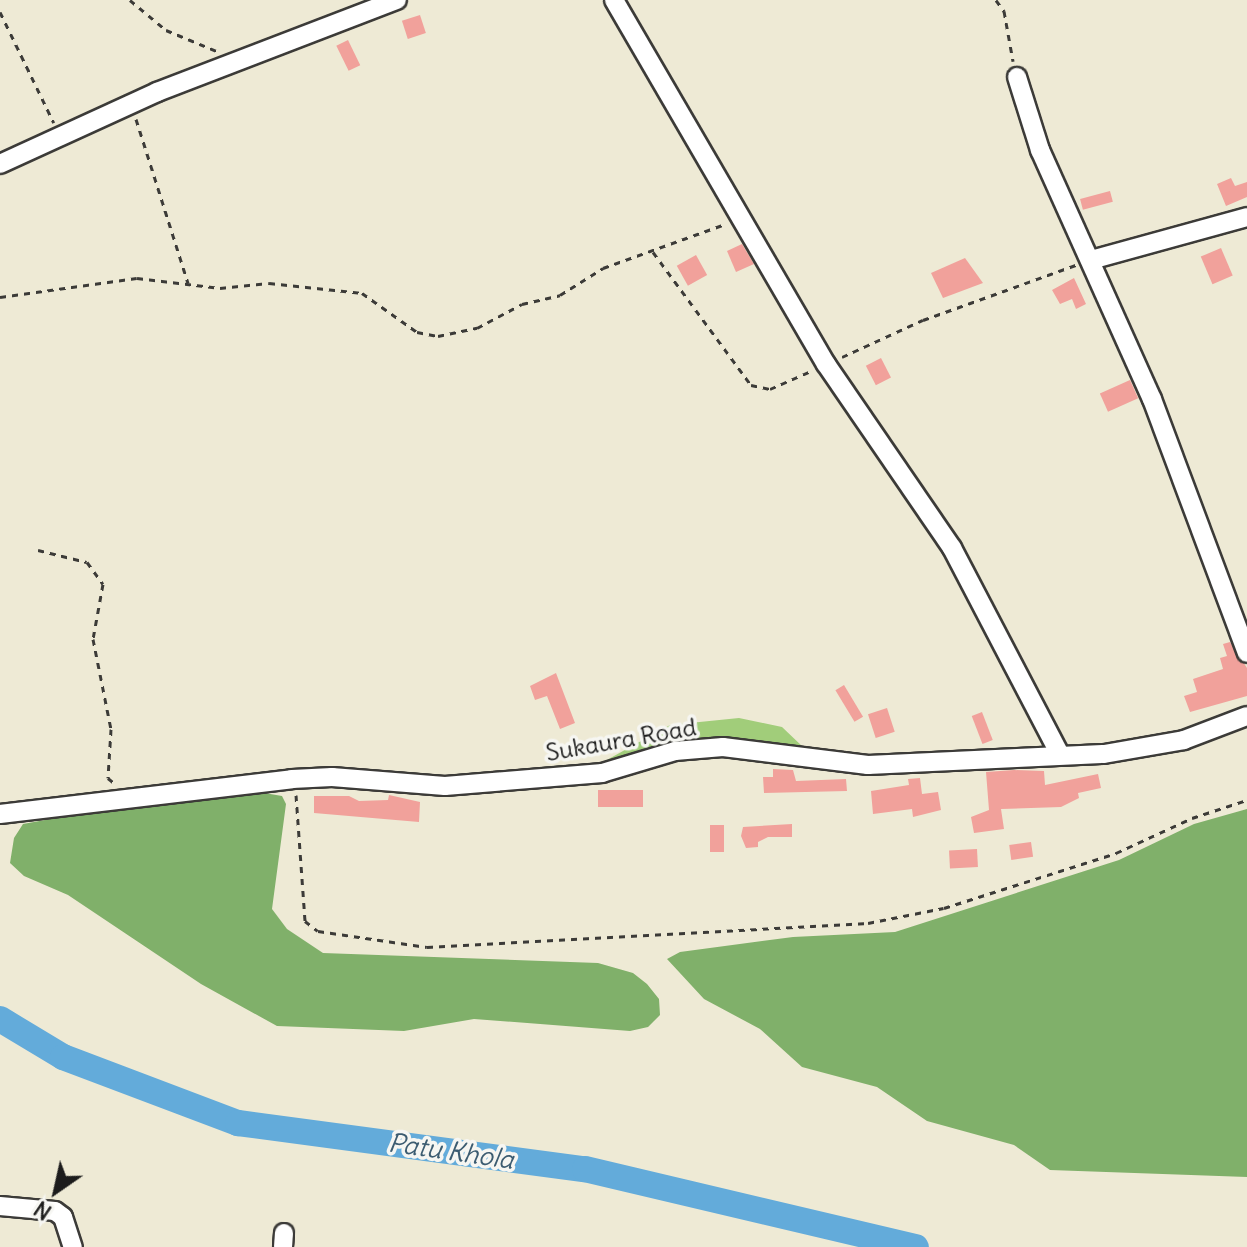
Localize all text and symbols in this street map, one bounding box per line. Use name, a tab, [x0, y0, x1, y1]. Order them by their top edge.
street label: Sukaura Road	[544, 713, 698, 767]
water label: Patu Khola	[386, 1127, 516, 1175]
north arrow	[16, 1151, 96, 1231]
text: N	[28, 1195, 57, 1227]

